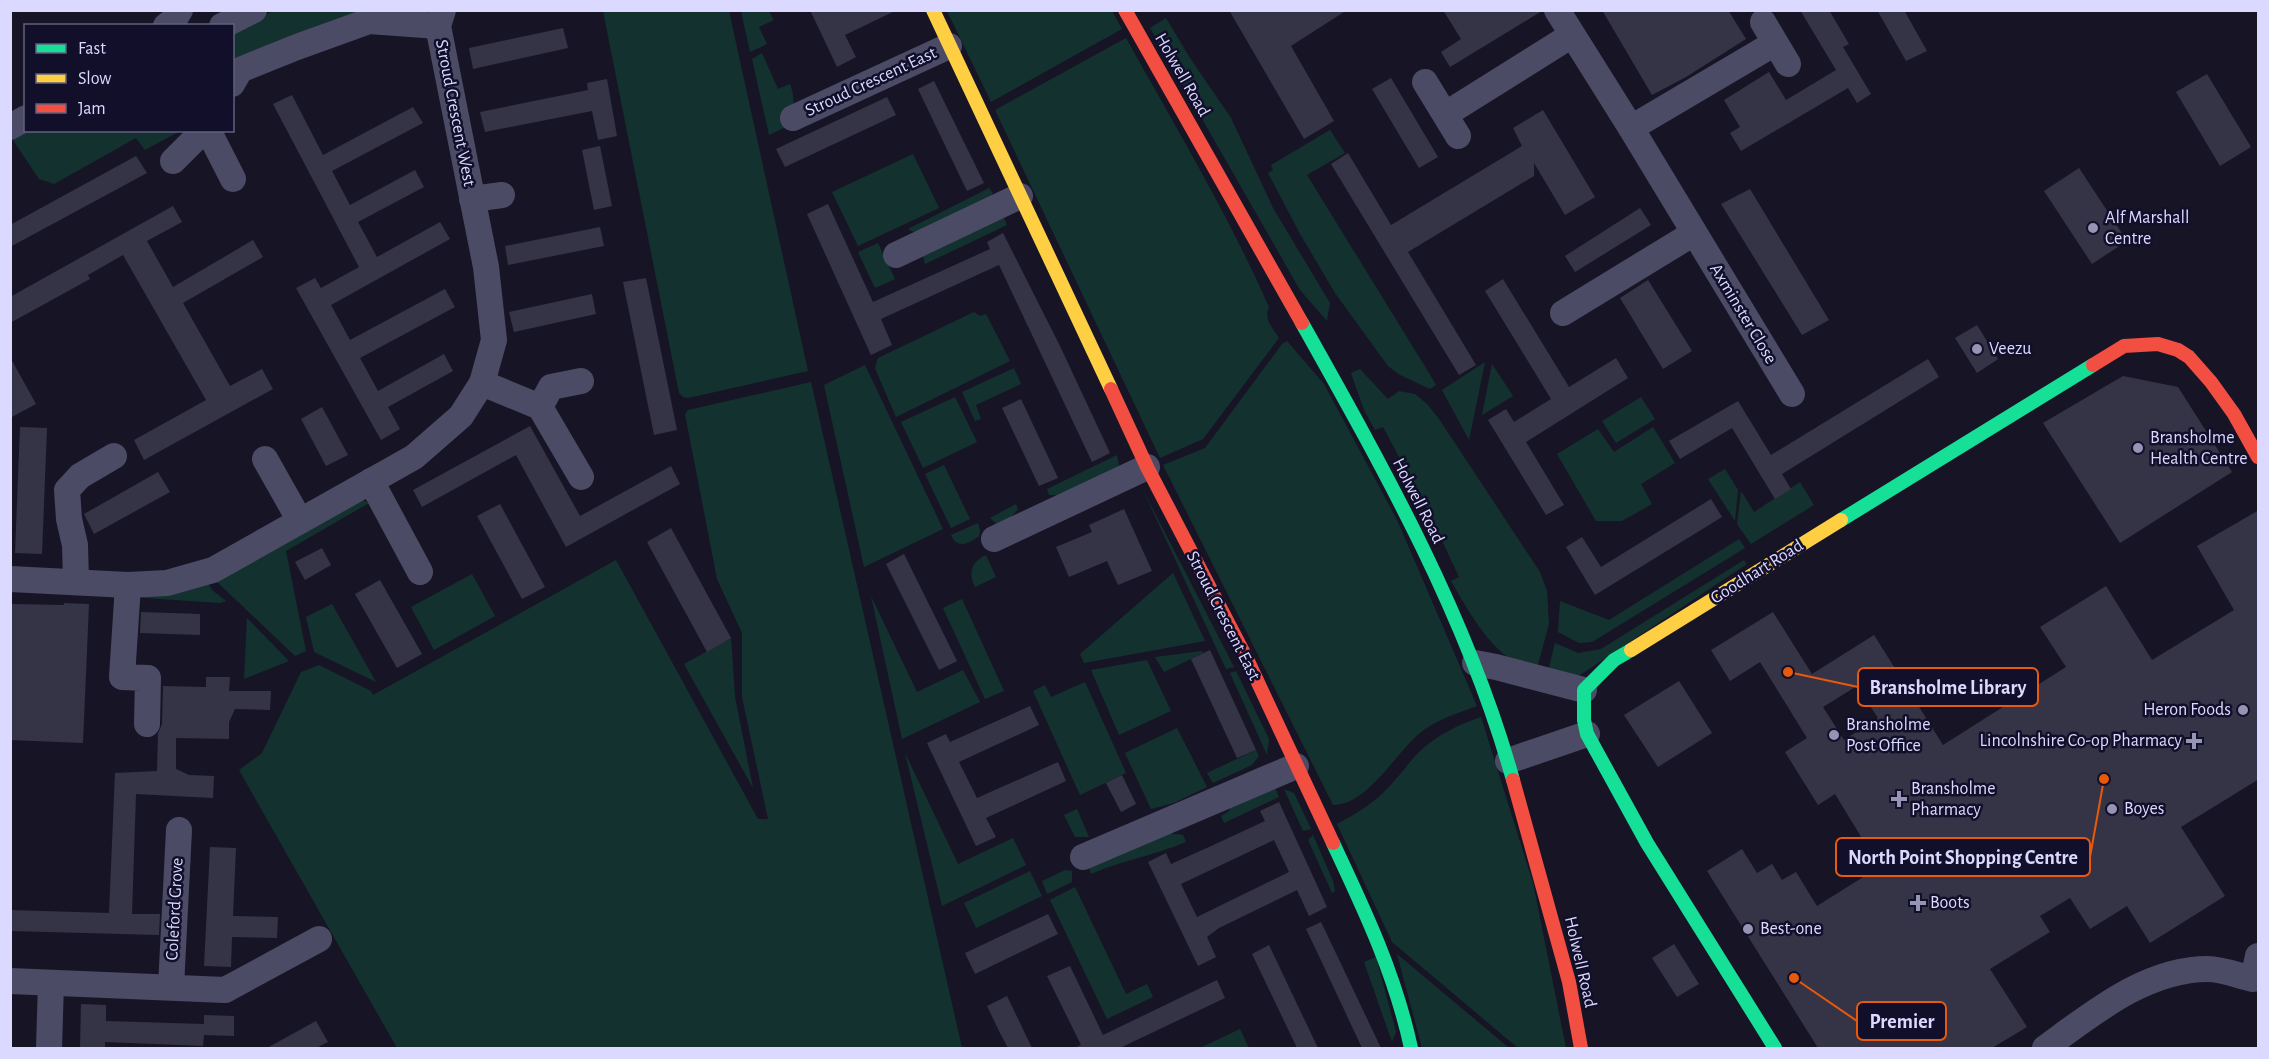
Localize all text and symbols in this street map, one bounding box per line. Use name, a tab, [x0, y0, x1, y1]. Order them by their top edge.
legend	[24, 24, 234, 132]
street label: Holwell Road	[1151, 30, 1213, 120]
street label: Stroud Crescent West	[432, 38, 478, 188]
text: Fast	[78, 40, 106, 58]
street label: Stroud Crescent East	[803, 44, 940, 120]
text: Slow	[78, 70, 111, 88]
text: Jam	[78, 100, 106, 118]
place label: Alf Marshall Centre	[2105, 209, 2189, 248]
marker: Alf Marshall Centre	[2086, 221, 2100, 235]
street label: Axminster Close	[1706, 261, 1780, 367]
place label: Veezu	[1989, 340, 2032, 358]
marker: Veezu	[1970, 342, 1984, 356]
place label: Bransholme Health Centre	[2150, 429, 2248, 468]
marker: Bransholme Health Centre	[2131, 441, 2145, 455]
street label: Holwell Road	[1389, 455, 1447, 547]
street label: Goodhart Road	[1708, 536, 1806, 608]
street label: Stroud Crescent East	[1183, 548, 1263, 684]
callout: Bransholme Library	[1858, 668, 2038, 706]
text: Bransholme Library	[1870, 678, 2026, 698]
place label: Heron Foods	[2143, 701, 2231, 719]
marker: Heron Foods	[2236, 703, 2250, 717]
place label: Bransholme Post Office	[1846, 716, 1931, 755]
marker: Bransholme Post Office	[1827, 728, 1841, 742]
place label: Lincolnshire Co-op Pharmacy	[1980, 732, 2182, 750]
marker: Lincolnshire Co-op Pharmacy	[2187, 734, 2201, 748]
place label: Bransholme Pharmacy	[1911, 780, 1996, 819]
marker: Bransholme Pharmacy	[1892, 792, 1906, 806]
place label: Boyes	[2124, 800, 2164, 818]
marker: Boyes	[2105, 802, 2119, 816]
callout: North Point Shopping Centre	[1836, 838, 2090, 876]
text: North Point Shopping Centre	[1848, 848, 2078, 868]
street label: Coleford Grove	[163, 857, 187, 961]
place label: Boots	[1930, 894, 1970, 912]
marker: Boots	[1911, 896, 1925, 910]
street label: Holwell Road	[1561, 915, 1599, 1009]
place label: Best-one	[1760, 920, 1822, 938]
marker: Best-one	[1741, 922, 1755, 936]
callout: Premier	[1857, 1002, 1946, 1040]
text: Premier	[1869, 1012, 1935, 1032]

